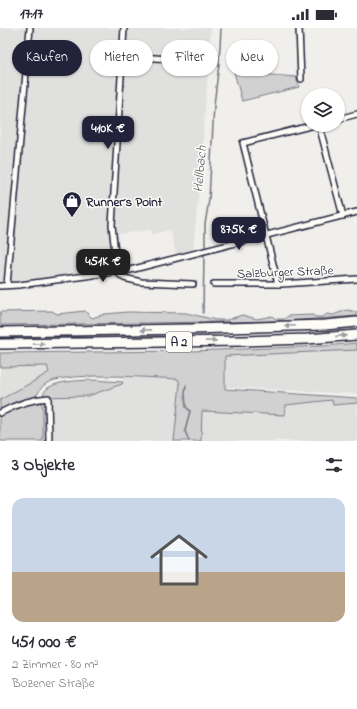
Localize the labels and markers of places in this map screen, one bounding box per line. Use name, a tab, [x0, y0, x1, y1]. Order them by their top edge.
pin: 410K €	[75, 116, 141, 150]
shop icon: Runner´s Point	[61, 190, 83, 218]
place label: Runner´s Point	[85, 193, 163, 212]
pin: 875K €	[206, 217, 272, 251]
pin: 451K €	[70, 249, 136, 283]

